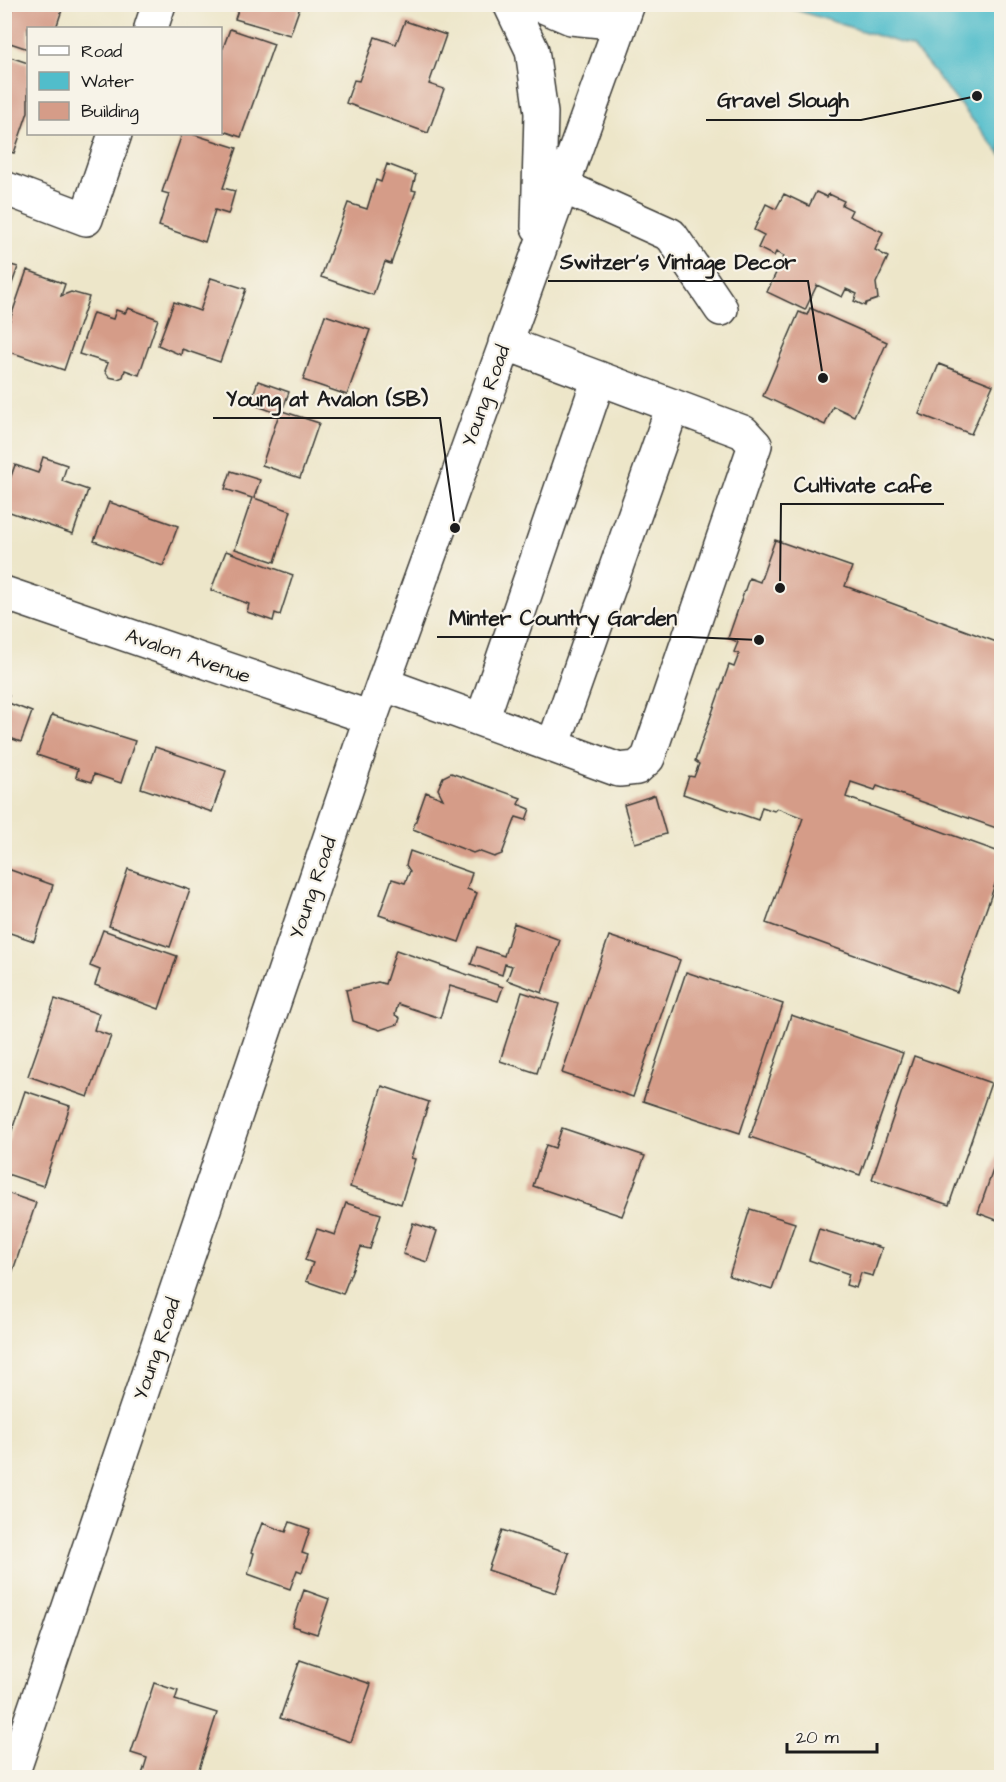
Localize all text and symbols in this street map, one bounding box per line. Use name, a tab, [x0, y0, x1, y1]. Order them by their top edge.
legend	[27, 27, 222, 135]
text: Road	[81, 39, 122, 64]
text: Water	[81, 69, 134, 94]
callout: Gravel Slough	[706, 81, 861, 120]
text: Gravel Slough	[717, 86, 849, 117]
text: Building	[81, 99, 139, 125]
callout: Switzer’s Vintage Decor	[548, 242, 808, 281]
text: Switzer’s Vintage Decor	[559, 248, 796, 279]
street label: Young Road	[455, 341, 518, 451]
callout: Young at Avalon (SB)	[213, 379, 440, 418]
text: Young at Avalon (SB)	[226, 385, 429, 416]
callout: Cultivate cafe	[781, 465, 944, 504]
text: Cultivate cafe	[794, 471, 933, 500]
callout: Minter Country Garden	[437, 598, 689, 637]
text: Minter Country Garden	[449, 604, 678, 636]
street label: Avalon Avenue	[122, 621, 255, 691]
street label: Young Road	[282, 833, 344, 943]
street label: Young Road	[126, 1294, 188, 1404]
scale bar	[787, 1716, 877, 1754]
text: 20 m	[796, 1725, 839, 1750]

